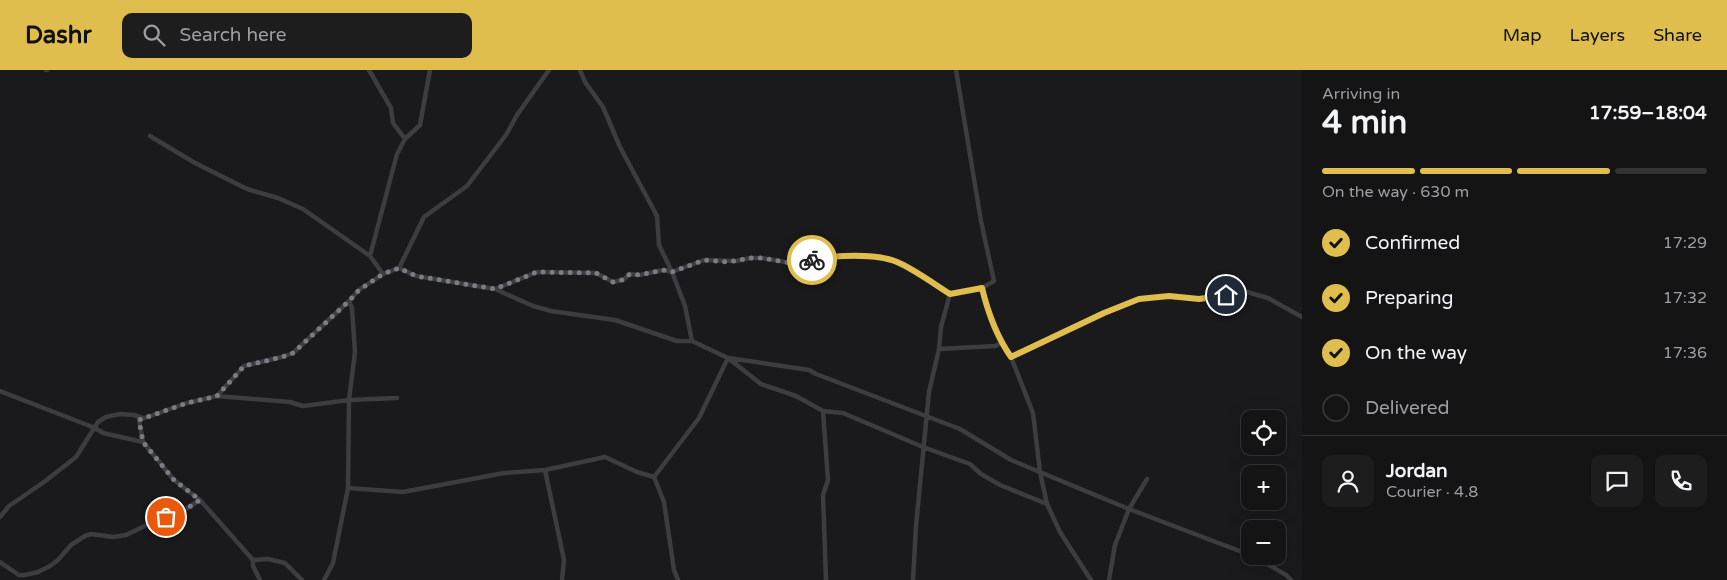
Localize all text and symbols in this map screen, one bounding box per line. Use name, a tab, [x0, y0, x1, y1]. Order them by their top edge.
search box	[122, 13, 472, 58]
text: Dashr	[25, 21, 92, 50]
icon: search	[140, 21, 168, 49]
text: Search here	[180, 24, 286, 46]
text: Map	[1503, 24, 1542, 46]
text: Layers	[1570, 24, 1625, 46]
text: Share	[1653, 24, 1702, 46]
text: Arriving in	[1322, 84, 1400, 104]
text: 17:59–18:04	[1589, 102, 1707, 124]
text: 4 min	[1322, 104, 1407, 142]
text: On the way · 630 m	[1322, 182, 1469, 202]
icon: check	[1322, 229, 1350, 257]
text: Confirmed	[1365, 232, 1460, 254]
text: 17:29	[1663, 233, 1707, 253]
courier	[787, 235, 837, 285]
icon: bike	[798, 246, 826, 274]
pin	[1205, 274, 1247, 316]
icon: home	[1212, 281, 1240, 309]
icon: check	[1322, 284, 1350, 312]
text: Preparing	[1365, 287, 1454, 309]
text: 17:32	[1663, 288, 1707, 308]
icon: check	[1322, 339, 1350, 367]
text: On the way	[1365, 342, 1467, 364]
text: 17:36	[1663, 343, 1707, 363]
text: Delivered	[1365, 397, 1450, 419]
map controls	[1241, 410, 1286, 565]
button: locate	[1241, 410, 1286, 455]
button: person	[1322, 455, 1374, 507]
button: chat	[1591, 455, 1643, 507]
button: phone	[1655, 455, 1707, 507]
text: Jordan	[1386, 460, 1448, 482]
button: +	[1241, 465, 1286, 510]
text: Courier · 4.8	[1386, 482, 1478, 502]
pin	[145, 496, 187, 538]
icon: bag	[152, 503, 180, 531]
button: −	[1241, 520, 1286, 565]

